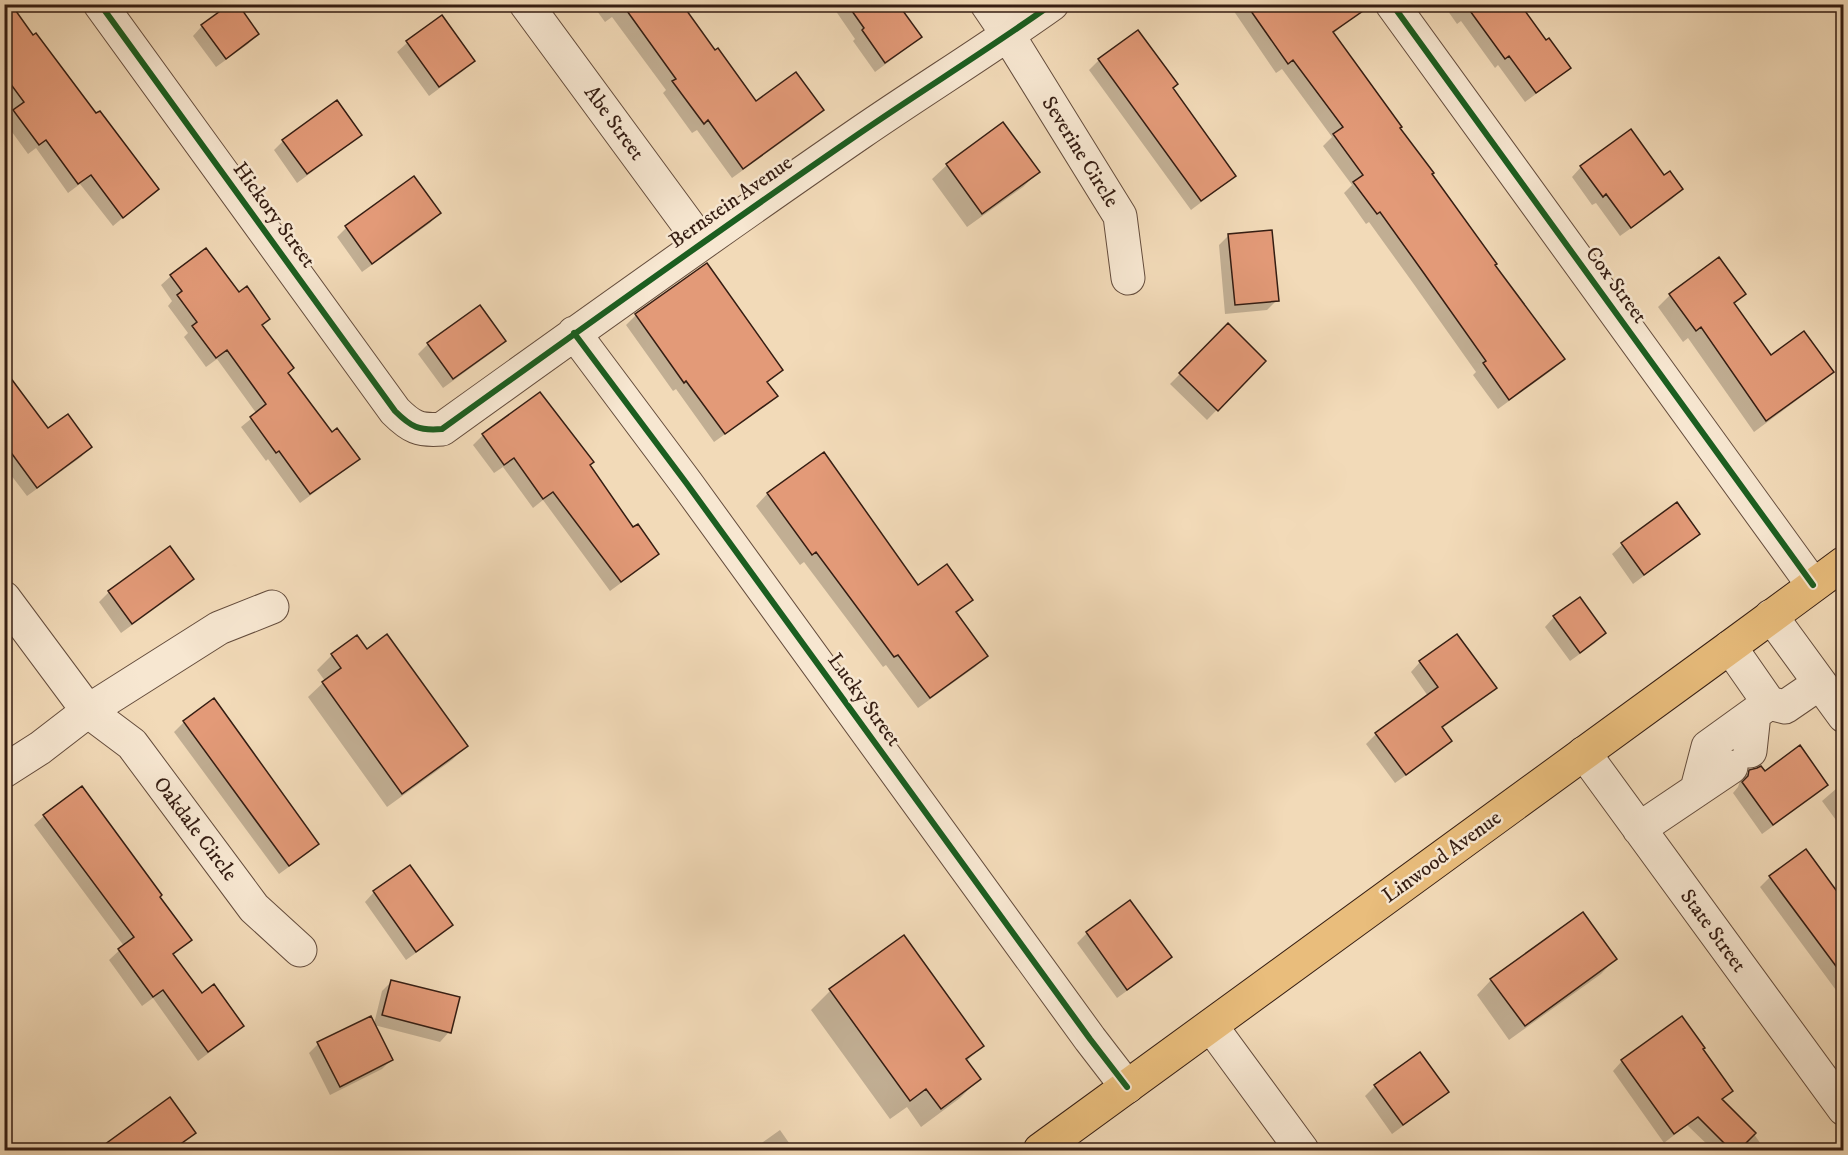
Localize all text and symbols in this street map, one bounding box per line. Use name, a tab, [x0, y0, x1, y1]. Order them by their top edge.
street label: Abe Street	[578, 81, 650, 166]
street label: Severine Circle	[1036, 92, 1125, 213]
street label: Bernstein Avenue	[664, 150, 798, 254]
street label: Hickory Street	[227, 157, 321, 273]
street label: Cox Street	[1579, 241, 1653, 329]
street label: Lucky Street	[821, 648, 907, 752]
street label: Oakdale Circle	[147, 772, 243, 887]
street label: Linwood Avenue	[1377, 805, 1507, 909]
street label: State Street	[1674, 884, 1752, 978]

